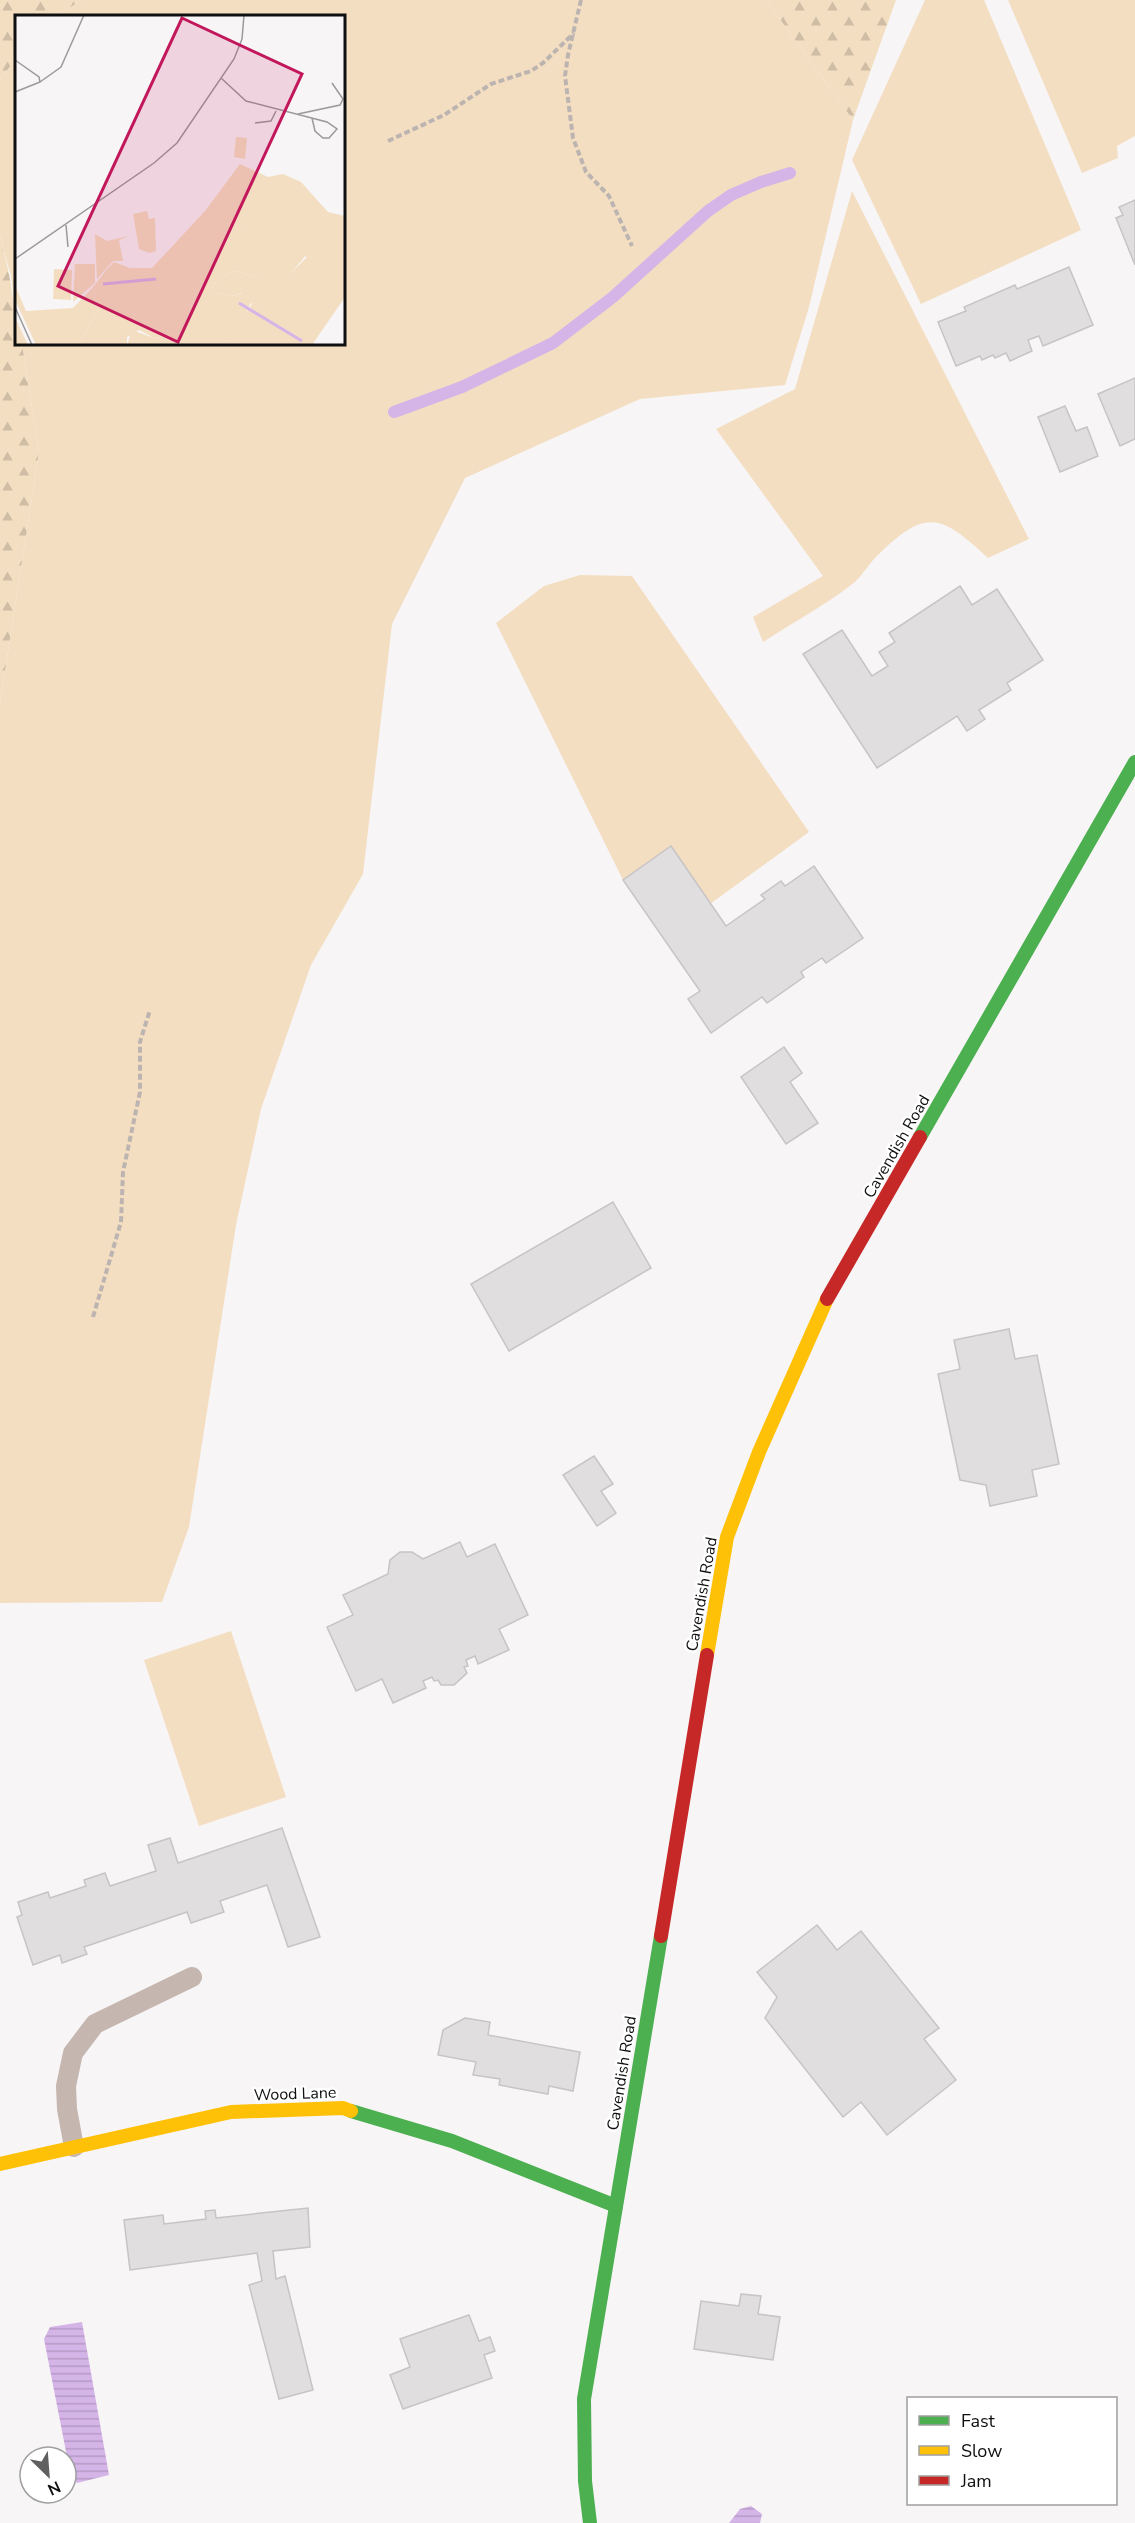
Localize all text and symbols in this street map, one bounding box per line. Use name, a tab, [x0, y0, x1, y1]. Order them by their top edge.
inset map	[15, 15, 345, 345]
street label: Cavendish Road	[858, 1091, 935, 1202]
street label: Cavendish Road	[681, 1535, 723, 1653]
street label: Cavendish Road	[602, 2014, 642, 2132]
street label: Wood Lane	[253, 2082, 337, 2106]
legend	[907, 2397, 1117, 2505]
text: Fast	[961, 2409, 996, 2433]
text: Slow	[961, 2439, 1002, 2463]
north arrow	[18, 2445, 78, 2505]
text: Jam	[960, 2469, 992, 2493]
text: N	[44, 2475, 64, 2500]

